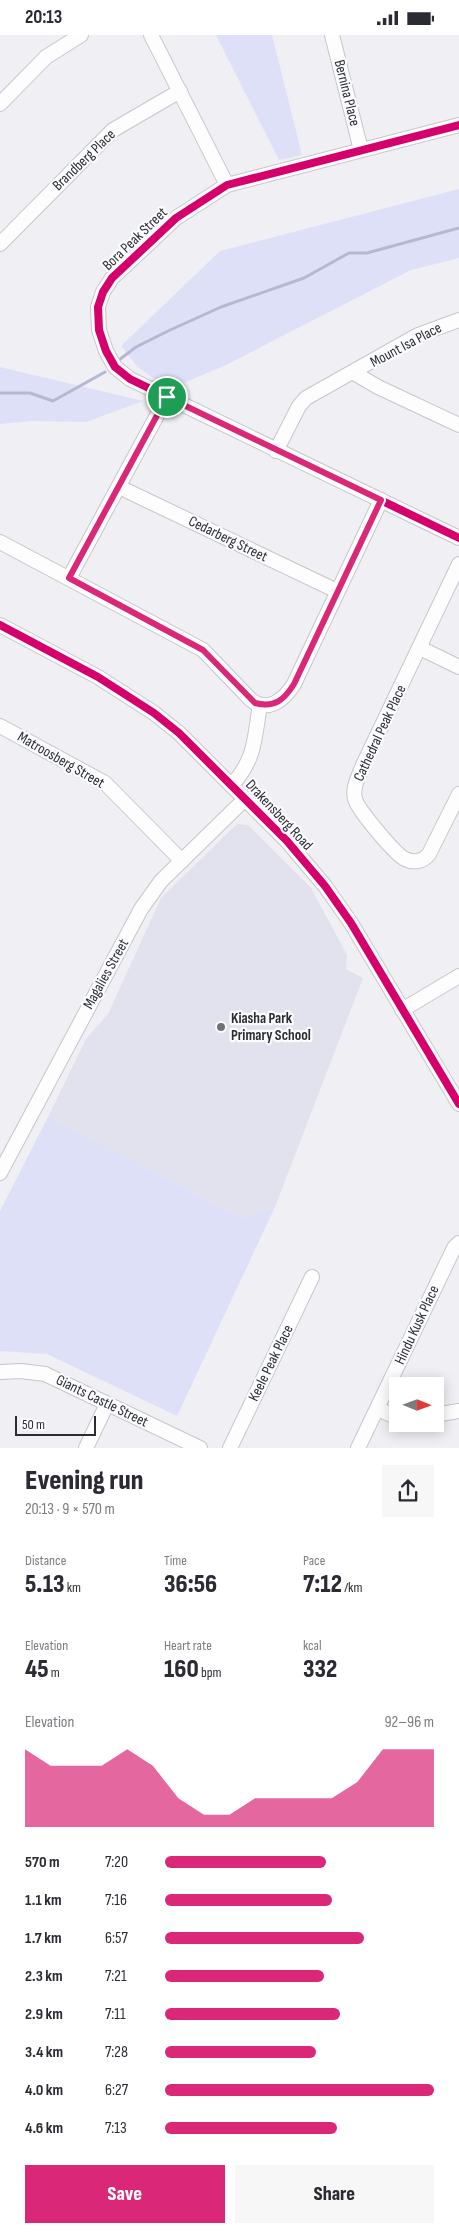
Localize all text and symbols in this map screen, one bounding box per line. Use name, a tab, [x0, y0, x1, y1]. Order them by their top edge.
text: 20:13	[25, 6, 62, 29]
street label: Bernina Place	[330, 58, 364, 128]
street label: Brandberg Place	[48, 125, 120, 195]
street label: Bora Peak Street	[99, 203, 172, 275]
street label: Mount Isa Place	[367, 318, 445, 372]
pin	[146, 376, 188, 418]
icon: arrive	[153, 383, 181, 411]
street label: Cedarberg Street	[185, 512, 271, 567]
street label: Cathedral Peak Place	[349, 682, 411, 784]
street label: Matroosberg Street	[14, 727, 108, 793]
street label: Drakensberg Road	[241, 776, 317, 854]
street label: Magalies Street	[79, 935, 133, 1013]
place label: Kiasha Park Primary School	[231, 1009, 311, 1045]
marker: Kiasha Park Primary School	[215, 1021, 227, 1033]
street label: Hindu Kusk Place	[390, 1282, 444, 1368]
street label: Keele Peak Place	[244, 1322, 298, 1404]
street label: Giants Castle Street	[53, 1370, 152, 1432]
north arrow	[389, 1377, 444, 1433]
map controls	[389, 1377, 444, 1432]
scale bar	[15, 1413, 96, 1436]
text: 50 m	[22, 1416, 45, 1433]
text: Evening run	[25, 1464, 143, 1497]
button: share	[382, 1465, 434, 1517]
text: 20:13 · 9 × 570 m	[25, 1500, 115, 1519]
text: Distance	[25, 1552, 66, 1569]
text: Time	[164, 1552, 187, 1569]
text: Pace	[303, 1552, 325, 1569]
text: 5.13	[25, 1569, 64, 1600]
text: 36:56	[164, 1569, 217, 1600]
text: 7:12	[303, 1569, 342, 1600]
text: km	[64, 1579, 81, 1596]
text: /km	[342, 1579, 362, 1596]
text: Elevation	[25, 1637, 68, 1654]
text: Heart rate	[164, 1637, 212, 1654]
text: kcal	[303, 1637, 322, 1654]
text: 45	[25, 1654, 49, 1685]
text: 160	[164, 1654, 199, 1685]
text: 332	[303, 1654, 337, 1685]
text: m	[49, 1664, 60, 1681]
text: bpm	[199, 1664, 221, 1681]
text: Elevation	[25, 1713, 74, 1732]
text: 92–96 m	[384, 1713, 434, 1732]
text: 570 m	[25, 1853, 60, 1872]
text: 7:20	[105, 1853, 128, 1872]
text: 1.1 km	[25, 1891, 62, 1910]
text: 7:16	[105, 1891, 127, 1910]
text: 1.7 km	[25, 1929, 62, 1948]
text: 6:57	[105, 1929, 128, 1948]
text: 2.3 km	[25, 1967, 63, 1986]
text: 7:21	[105, 1967, 127, 1986]
text: 2.9 km	[25, 2005, 63, 2024]
text: 7:11	[105, 2005, 126, 2024]
text: 3.4 km	[25, 2043, 63, 2062]
text: 7:28	[105, 2043, 128, 2062]
text: 4.0 km	[25, 2081, 63, 2100]
text: 6:27	[105, 2081, 128, 2100]
text: 4.6 km	[25, 2119, 63, 2138]
text: 7:13	[105, 2119, 127, 2138]
button: Save	[25, 2165, 225, 2223]
button: Share	[235, 2165, 434, 2223]

